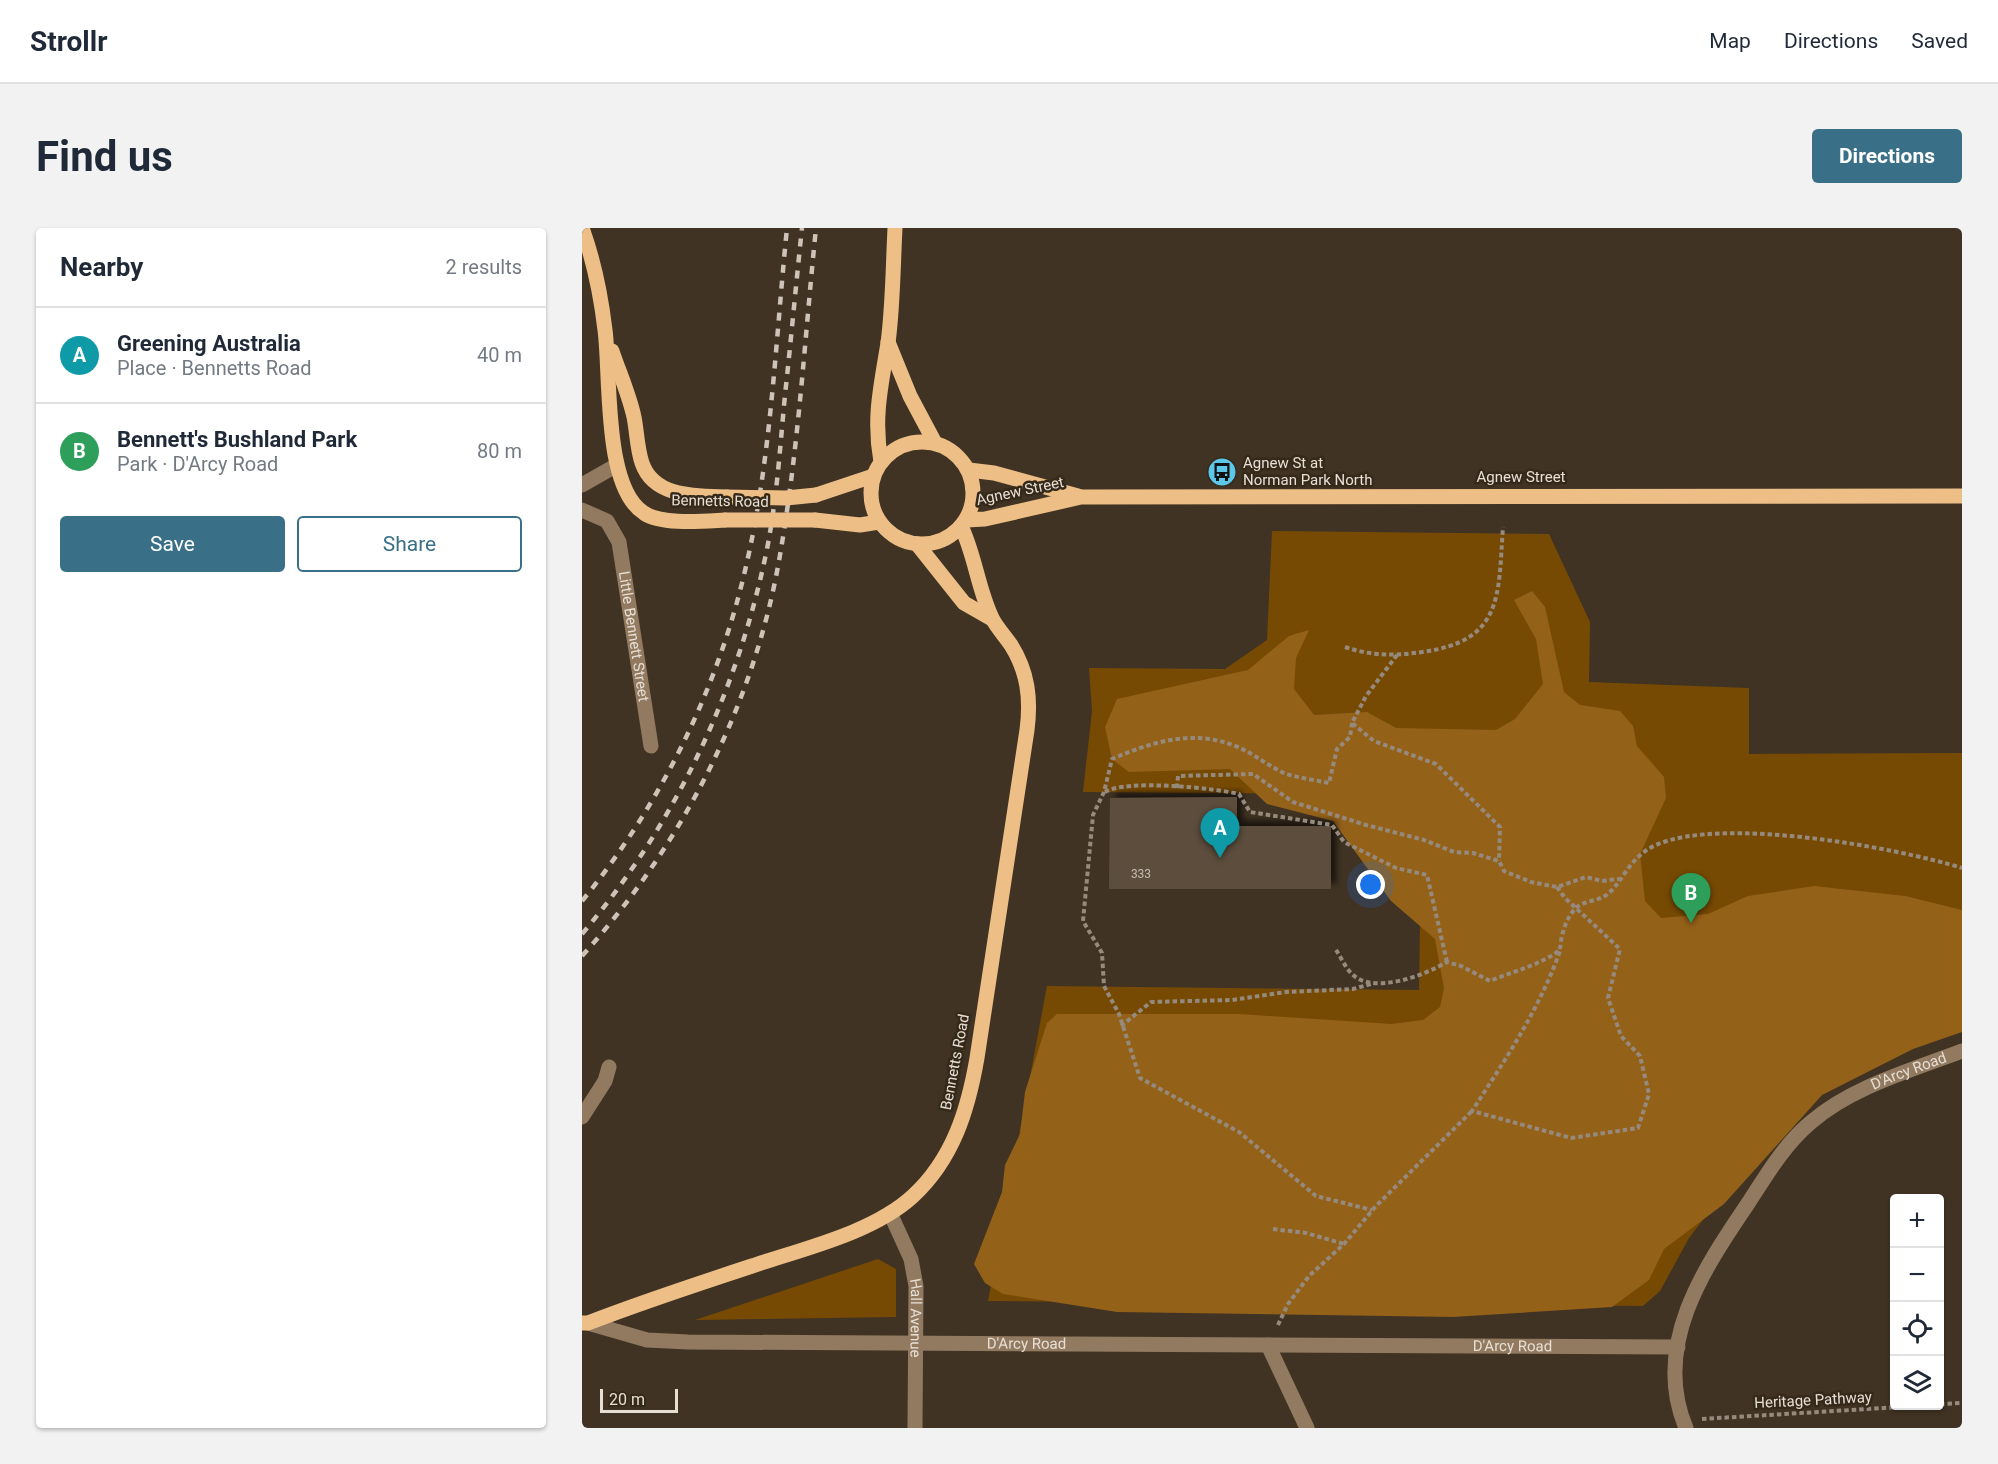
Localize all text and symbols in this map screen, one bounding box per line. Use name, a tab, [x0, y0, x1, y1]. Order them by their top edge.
text: Strollr	[30, 25, 107, 58]
text: Map	[1709, 29, 1751, 53]
text: Directions	[1784, 29, 1878, 53]
text: Saved	[1911, 29, 1968, 53]
button: Directions	[1812, 129, 1962, 183]
text: Find us	[36, 132, 173, 181]
text: Nearby	[60, 252, 143, 282]
text: 2 results	[446, 255, 522, 279]
text: Greening Australia	[117, 331, 301, 356]
text: A	[73, 343, 86, 367]
text: 40 m	[477, 343, 522, 367]
text: Place · Bennetts Road	[117, 356, 312, 380]
text: Bennett's Bushland Park	[117, 427, 357, 452]
text: B	[73, 439, 86, 463]
text: 80 m	[477, 439, 522, 463]
text: Park · D'Arcy Road	[117, 452, 278, 476]
place label: Agnew St at Norman Park North	[1243, 454, 1372, 489]
bus stop icon: Agnew St at Norman Park North	[1206, 456, 1238, 488]
street label: Agnew Street	[1476, 468, 1566, 486]
street label: Agnew Street	[975, 473, 1065, 509]
street label: Bennetts Road	[671, 491, 769, 511]
button: Save	[60, 516, 285, 572]
button: Share	[297, 516, 522, 572]
street label: Little Bennett Street	[615, 570, 653, 703]
pin: A	[1200, 808, 1240, 858]
house number: 333	[1131, 867, 1151, 881]
your location	[1356, 870, 1385, 899]
pin: B	[1672, 874, 1710, 923]
street label: Bennetts Road	[937, 1012, 973, 1112]
street label: D'Arcy Road	[1868, 1049, 1949, 1094]
map controls	[1890, 1194, 1944, 1410]
button: +	[1890, 1194, 1944, 1248]
button: −	[1890, 1248, 1944, 1302]
street label: Hall Avenue	[906, 1277, 925, 1358]
button: locate	[1890, 1302, 1944, 1356]
street label: D'Arcy Road	[987, 1335, 1066, 1353]
street label: D'Arcy Road	[1473, 1337, 1552, 1355]
button: layers	[1890, 1356, 1944, 1410]
scale bar	[600, 1386, 678, 1414]
street label: Heritage Pathway	[1754, 1388, 1872, 1412]
text: 20 m	[609, 1390, 645, 1409]

